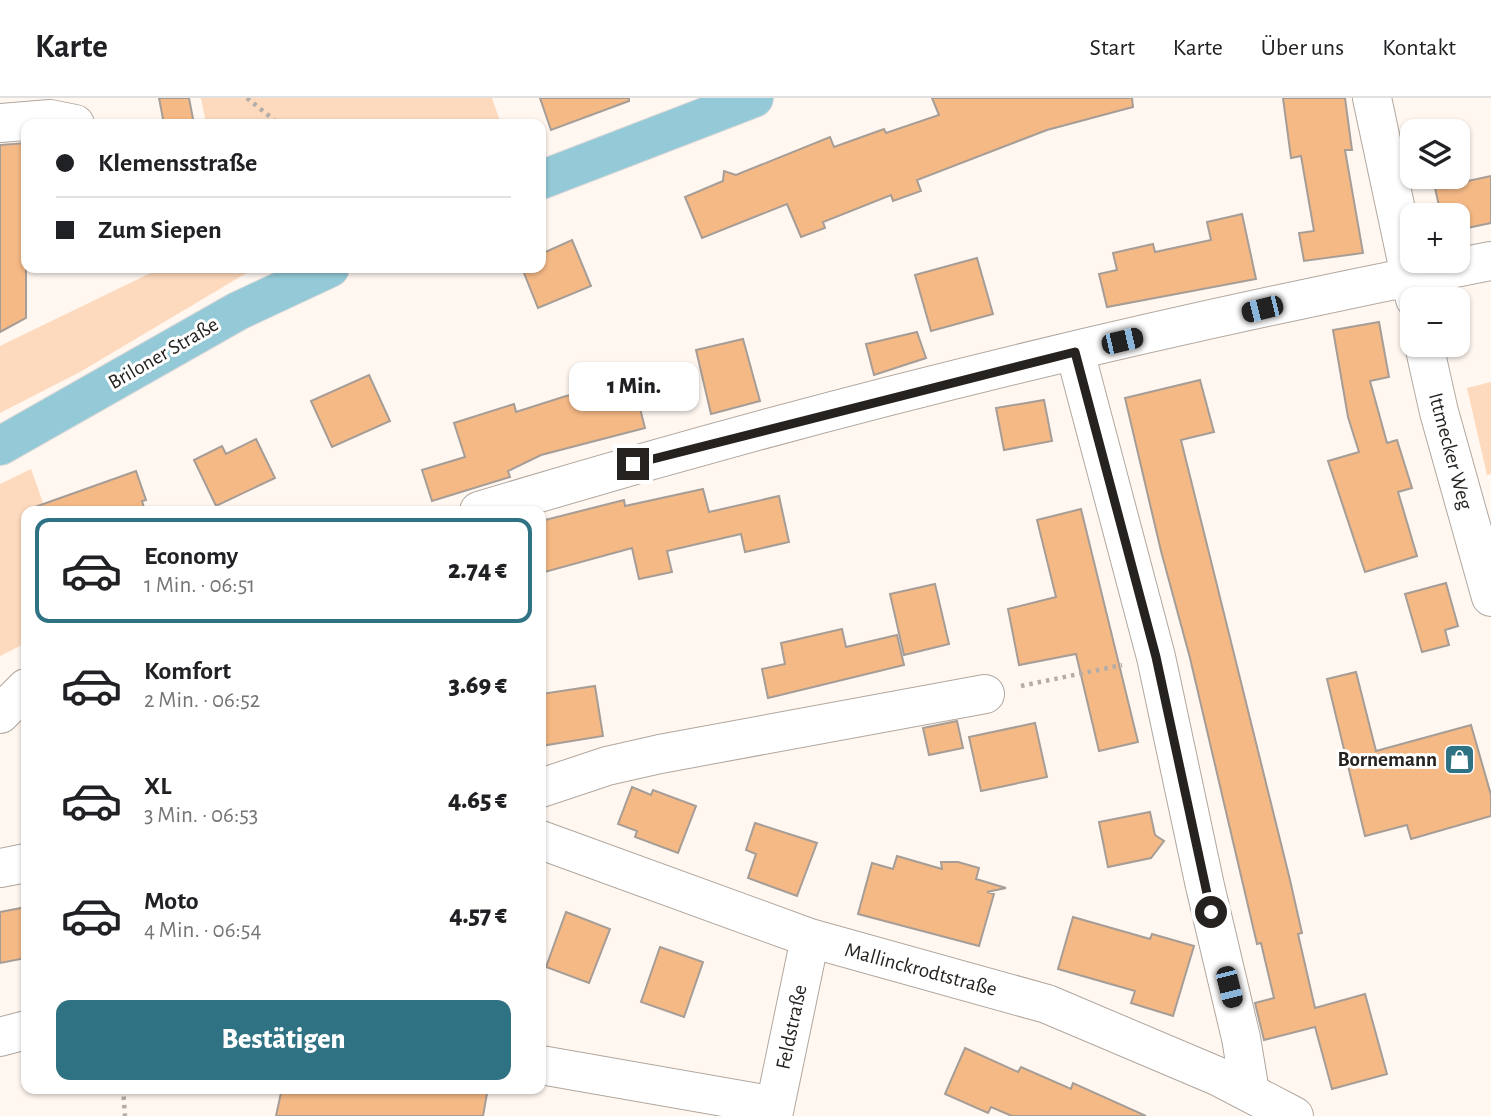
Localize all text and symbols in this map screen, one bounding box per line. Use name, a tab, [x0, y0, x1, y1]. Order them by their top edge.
text: Karte	[35, 31, 108, 64]
text: Start	[1090, 36, 1135, 60]
text: Karte	[1173, 36, 1223, 60]
text: Über uns	[1261, 36, 1344, 60]
text: Kontakt	[1382, 36, 1456, 60]
map controls	[1400, 119, 1470, 357]
button: layers	[1400, 119, 1470, 189]
text: Klemensstraße	[98, 150, 257, 176]
button: +	[1400, 203, 1470, 273]
text: Zum Siepen	[98, 217, 222, 243]
button: −	[1400, 287, 1470, 357]
car	[1240, 294, 1285, 324]
street label: Briloner Straße	[105, 314, 222, 393]
car	[1100, 326, 1145, 356]
callout: 1 Min.	[568, 362, 698, 412]
text: 1 Min.	[607, 375, 661, 398]
street label: Ittmecker Weg	[1425, 390, 1476, 513]
route end	[617, 448, 649, 480]
icon: car	[60, 539, 123, 602]
text: Economy	[144, 543, 238, 569]
text: 2.74 €	[448, 557, 507, 583]
text: 1 Min. · 06:51	[144, 574, 255, 597]
icon: car	[60, 654, 123, 717]
text: Komfort	[144, 658, 231, 684]
text: 3.69 €	[448, 672, 507, 698]
text: 2 Min. · 06:52	[144, 689, 260, 712]
shop icon: Bornemann	[1443, 742, 1477, 776]
place label: Bornemann	[1337, 749, 1437, 770]
icon: car	[60, 769, 123, 832]
text: XL	[144, 773, 171, 799]
text: 4.65 €	[448, 787, 507, 813]
text: 3 Min. · 06:53	[144, 804, 258, 827]
icon: car	[60, 884, 123, 947]
text: Moto	[144, 888, 199, 914]
route start	[1195, 896, 1227, 928]
text: 4.57 €	[449, 902, 507, 928]
text: 4 Min. · 06:54	[144, 919, 261, 942]
street label: Mallinckrodtstraße	[842, 939, 999, 1000]
car	[1214, 964, 1245, 1010]
street label: Feldstraße	[772, 983, 811, 1071]
button: Bestätigen	[56, 1000, 511, 1080]

